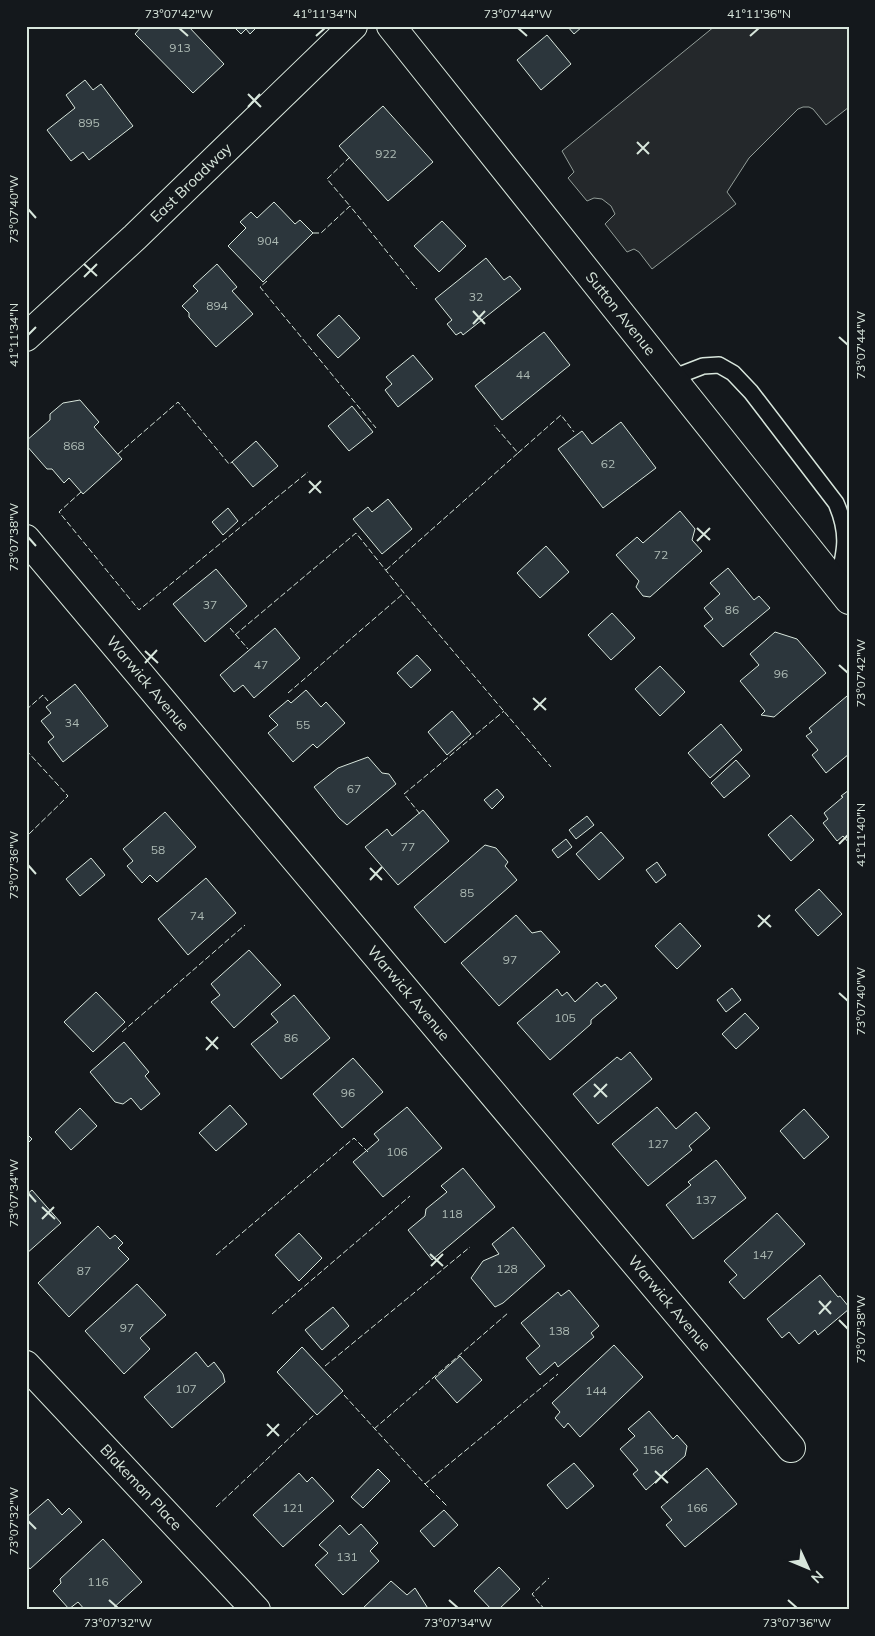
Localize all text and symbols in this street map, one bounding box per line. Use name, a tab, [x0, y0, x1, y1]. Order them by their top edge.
text: 73°07'42"W	[145, 6, 213, 21]
text: 41°11'34"N	[293, 6, 357, 21]
text: 73°07'44"W	[484, 6, 552, 21]
text: 41°11'36"N	[727, 6, 791, 21]
house number: 913	[169, 40, 191, 55]
house number: 895	[78, 115, 100, 130]
street label: East Broadway	[146, 139, 236, 226]
house number: 922	[375, 146, 397, 161]
text: 73°07'40"W	[6, 175, 21, 243]
house number: 904	[257, 233, 279, 248]
street label: Sutton Avenue	[582, 268, 660, 359]
house number: 32	[469, 289, 483, 304]
house number: 894	[206, 298, 228, 313]
text: 41°11'34"N	[6, 303, 21, 367]
text: 73°07'44"W	[853, 311, 868, 379]
house number: 44	[516, 367, 530, 382]
house number: 868	[63, 438, 85, 453]
house number: 62	[601, 456, 615, 471]
text: 73°07'38"W	[6, 503, 21, 571]
house number: 72	[654, 547, 668, 562]
house number: 37	[203, 597, 217, 612]
house number: 86	[725, 602, 739, 617]
street label: Warwick Avenue	[103, 632, 194, 735]
text: 73°07'42"W	[853, 639, 868, 707]
house number: 47	[254, 657, 268, 672]
house number: 96	[774, 666, 788, 681]
house number: 34	[65, 715, 79, 730]
house number: 55	[296, 717, 310, 732]
house number: 67	[347, 781, 361, 796]
text: 41°11'40"N	[853, 803, 868, 867]
text: 73°07'36"W	[6, 831, 21, 899]
house number: 77	[401, 839, 415, 854]
house number: 58	[151, 842, 165, 857]
house number: 85	[460, 885, 474, 900]
house number: 74	[190, 908, 204, 923]
street label: Warwick Avenue	[363, 942, 454, 1045]
house number: 97	[503, 952, 517, 967]
text: 73°07'40"W	[853, 967, 868, 1035]
house number: 105	[554, 1010, 576, 1025]
house number: 86	[284, 1030, 298, 1045]
house number: 96	[341, 1085, 355, 1100]
house number: 127	[647, 1136, 669, 1151]
house number: 106	[386, 1144, 408, 1159]
text: 73°07'34"W	[6, 1159, 21, 1227]
house number: 137	[695, 1192, 717, 1207]
house number: 118	[441, 1206, 463, 1221]
house number: 147	[752, 1247, 774, 1262]
street label: Warwick Avenue	[624, 1251, 715, 1355]
house number: 128	[496, 1261, 518, 1276]
house number: 87	[77, 1263, 91, 1278]
text: 73°07'38"W	[853, 1295, 868, 1363]
house number: 97	[120, 1320, 134, 1335]
house number: 138	[548, 1323, 570, 1338]
house number: 107	[175, 1381, 197, 1396]
house number: 144	[585, 1383, 607, 1398]
street label: Blakeman Place	[96, 1440, 186, 1534]
house number: 156	[642, 1442, 664, 1457]
text: 73°07'32"W	[6, 1487, 21, 1555]
house number: 121	[282, 1500, 304, 1515]
house number: 166	[686, 1500, 708, 1515]
north arrow	[782, 1544, 832, 1594]
house number: 131	[336, 1549, 358, 1564]
text: N	[807, 1567, 827, 1587]
house number: 116	[87, 1574, 109, 1589]
text: 73°07'32"W	[84, 1615, 152, 1630]
text: 73°07'34"W	[424, 1615, 492, 1630]
text: 73°07'36"W	[763, 1615, 831, 1630]

